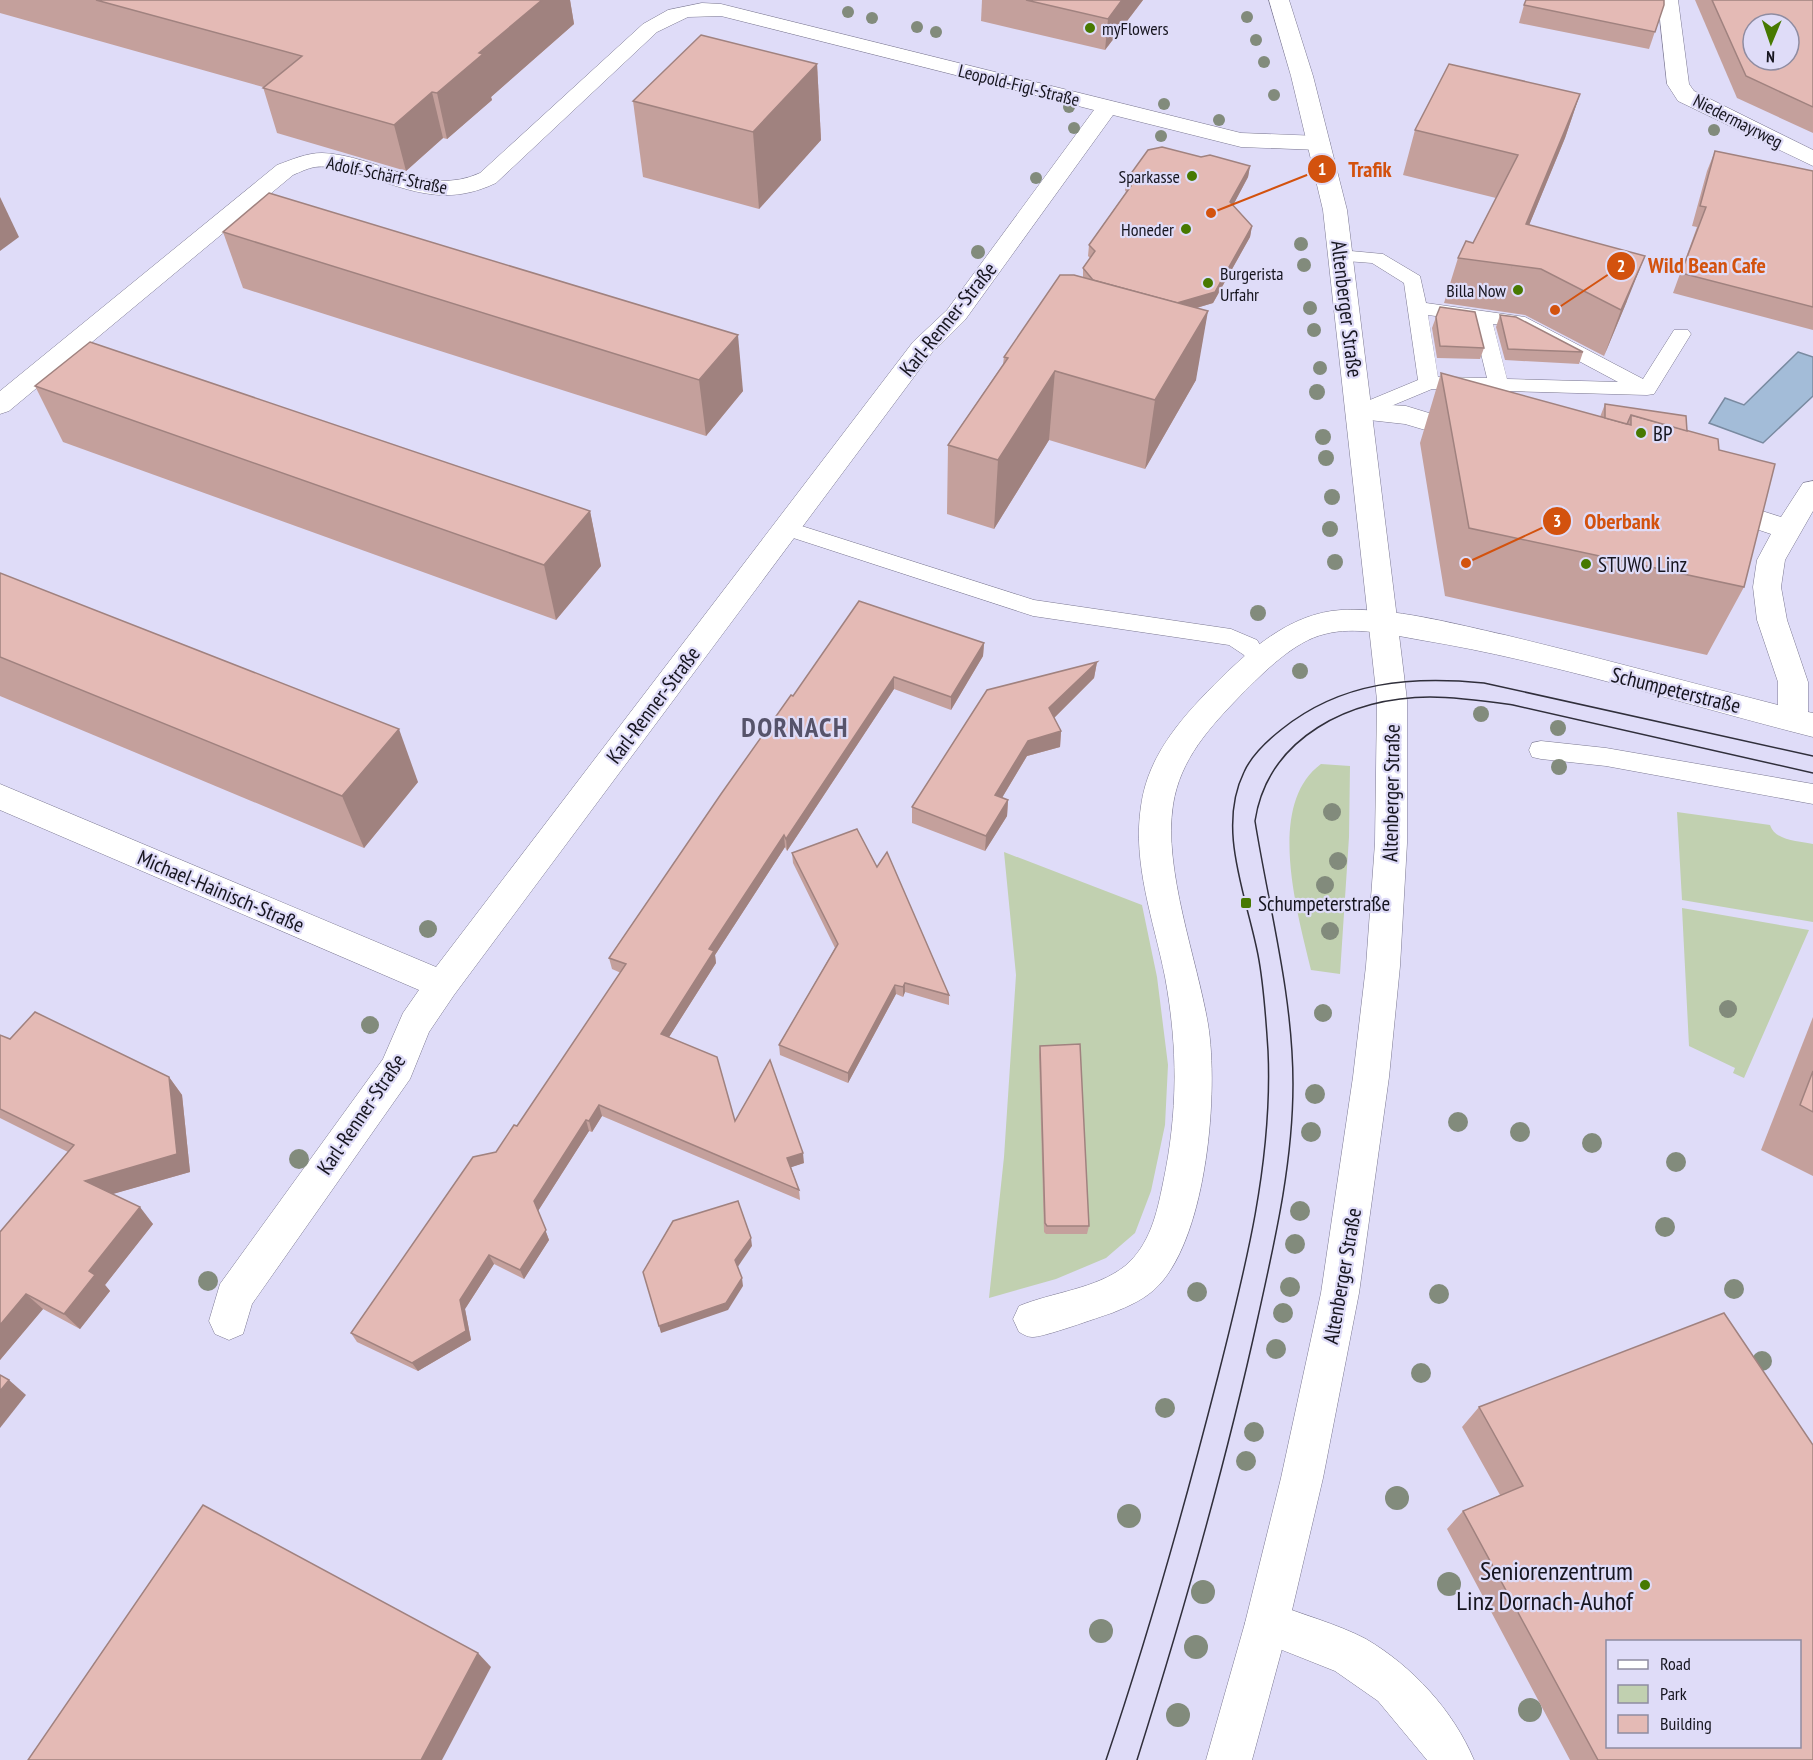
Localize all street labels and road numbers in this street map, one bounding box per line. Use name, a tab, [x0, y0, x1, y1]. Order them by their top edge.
street label: Leopold-Figl-Straße	[956, 59, 1082, 111]
street label: Niedermayrweg	[1689, 89, 1787, 153]
street label: Adolf-Schärf-Straße	[324, 151, 450, 199]
street label: Altenberger Straße	[1325, 239, 1369, 379]
street label: Karl-Renner-Straße	[894, 256, 1002, 382]
street label: Karl-Renner-Straße	[600, 641, 706, 769]
street label: Schumpeterstraße	[1609, 661, 1743, 719]
street label: Altenberger Straße	[1376, 724, 1406, 862]
street label: Michael-Hainisch-Straße	[134, 844, 308, 938]
street label: Karl-Renner-Straße	[311, 1048, 411, 1180]
street label: Altenberger Straße	[1317, 1206, 1367, 1346]

